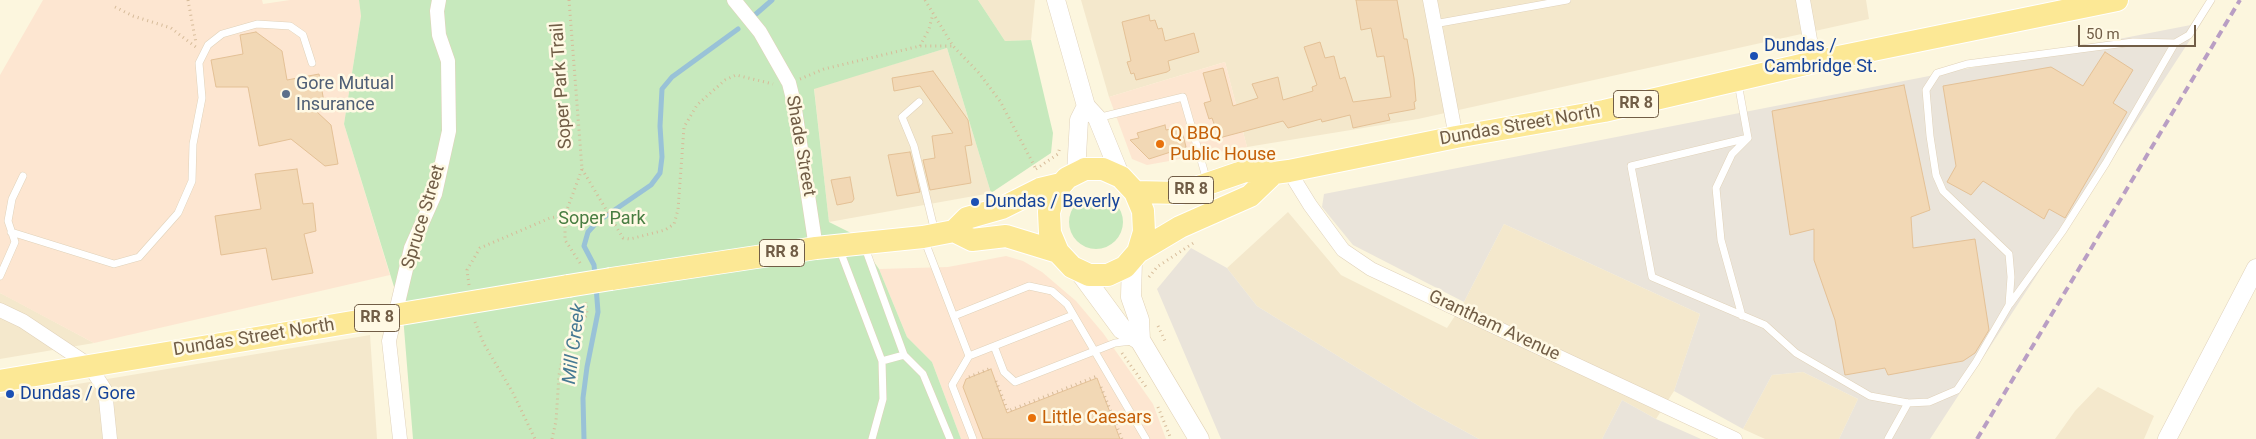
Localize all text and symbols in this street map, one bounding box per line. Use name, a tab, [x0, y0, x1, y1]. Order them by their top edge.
scale bar	[2081, 15, 2198, 47]
street label: Soper Park Trail	[547, 22, 577, 150]
text: 50 m	[2086, 25, 2120, 43]
place label: Dundas / Cambridge St.	[1764, 35, 1877, 78]
marker: Dundas / Cambridge St.	[1748, 50, 1760, 62]
place label: Gore Mutual Insurance	[296, 73, 394, 116]
marker: Gore Mutual Insurance	[280, 88, 292, 100]
road number: RR 8	[1614, 90, 1658, 118]
street label: Shade Street	[781, 94, 819, 198]
street label: Dundas Street North	[1438, 101, 1602, 151]
place label: Q BBQ Public House	[1170, 123, 1276, 166]
marker: Q BBQ Public House	[1154, 138, 1166, 150]
street label: Spruce Street	[398, 162, 450, 272]
road number: RR 8	[1168, 176, 1214, 204]
place label: Dundas / Beverly	[985, 191, 1120, 213]
marker: Dundas / Beverly	[969, 196, 981, 208]
park label: Soper Park	[558, 208, 646, 230]
road number: RR 8	[760, 240, 804, 266]
street label: Grantham Avenue	[1425, 286, 1563, 366]
water label: Mill Creek	[559, 302, 591, 386]
road number: RR 8	[354, 304, 400, 332]
street label: Dundas Street North	[172, 315, 336, 361]
place label: Dundas / Gore	[20, 383, 135, 405]
marker: Dundas / Gore	[4, 388, 16, 400]
place label: Little Caesars	[1042, 407, 1152, 429]
marker: Little Caesars	[1026, 412, 1038, 424]

